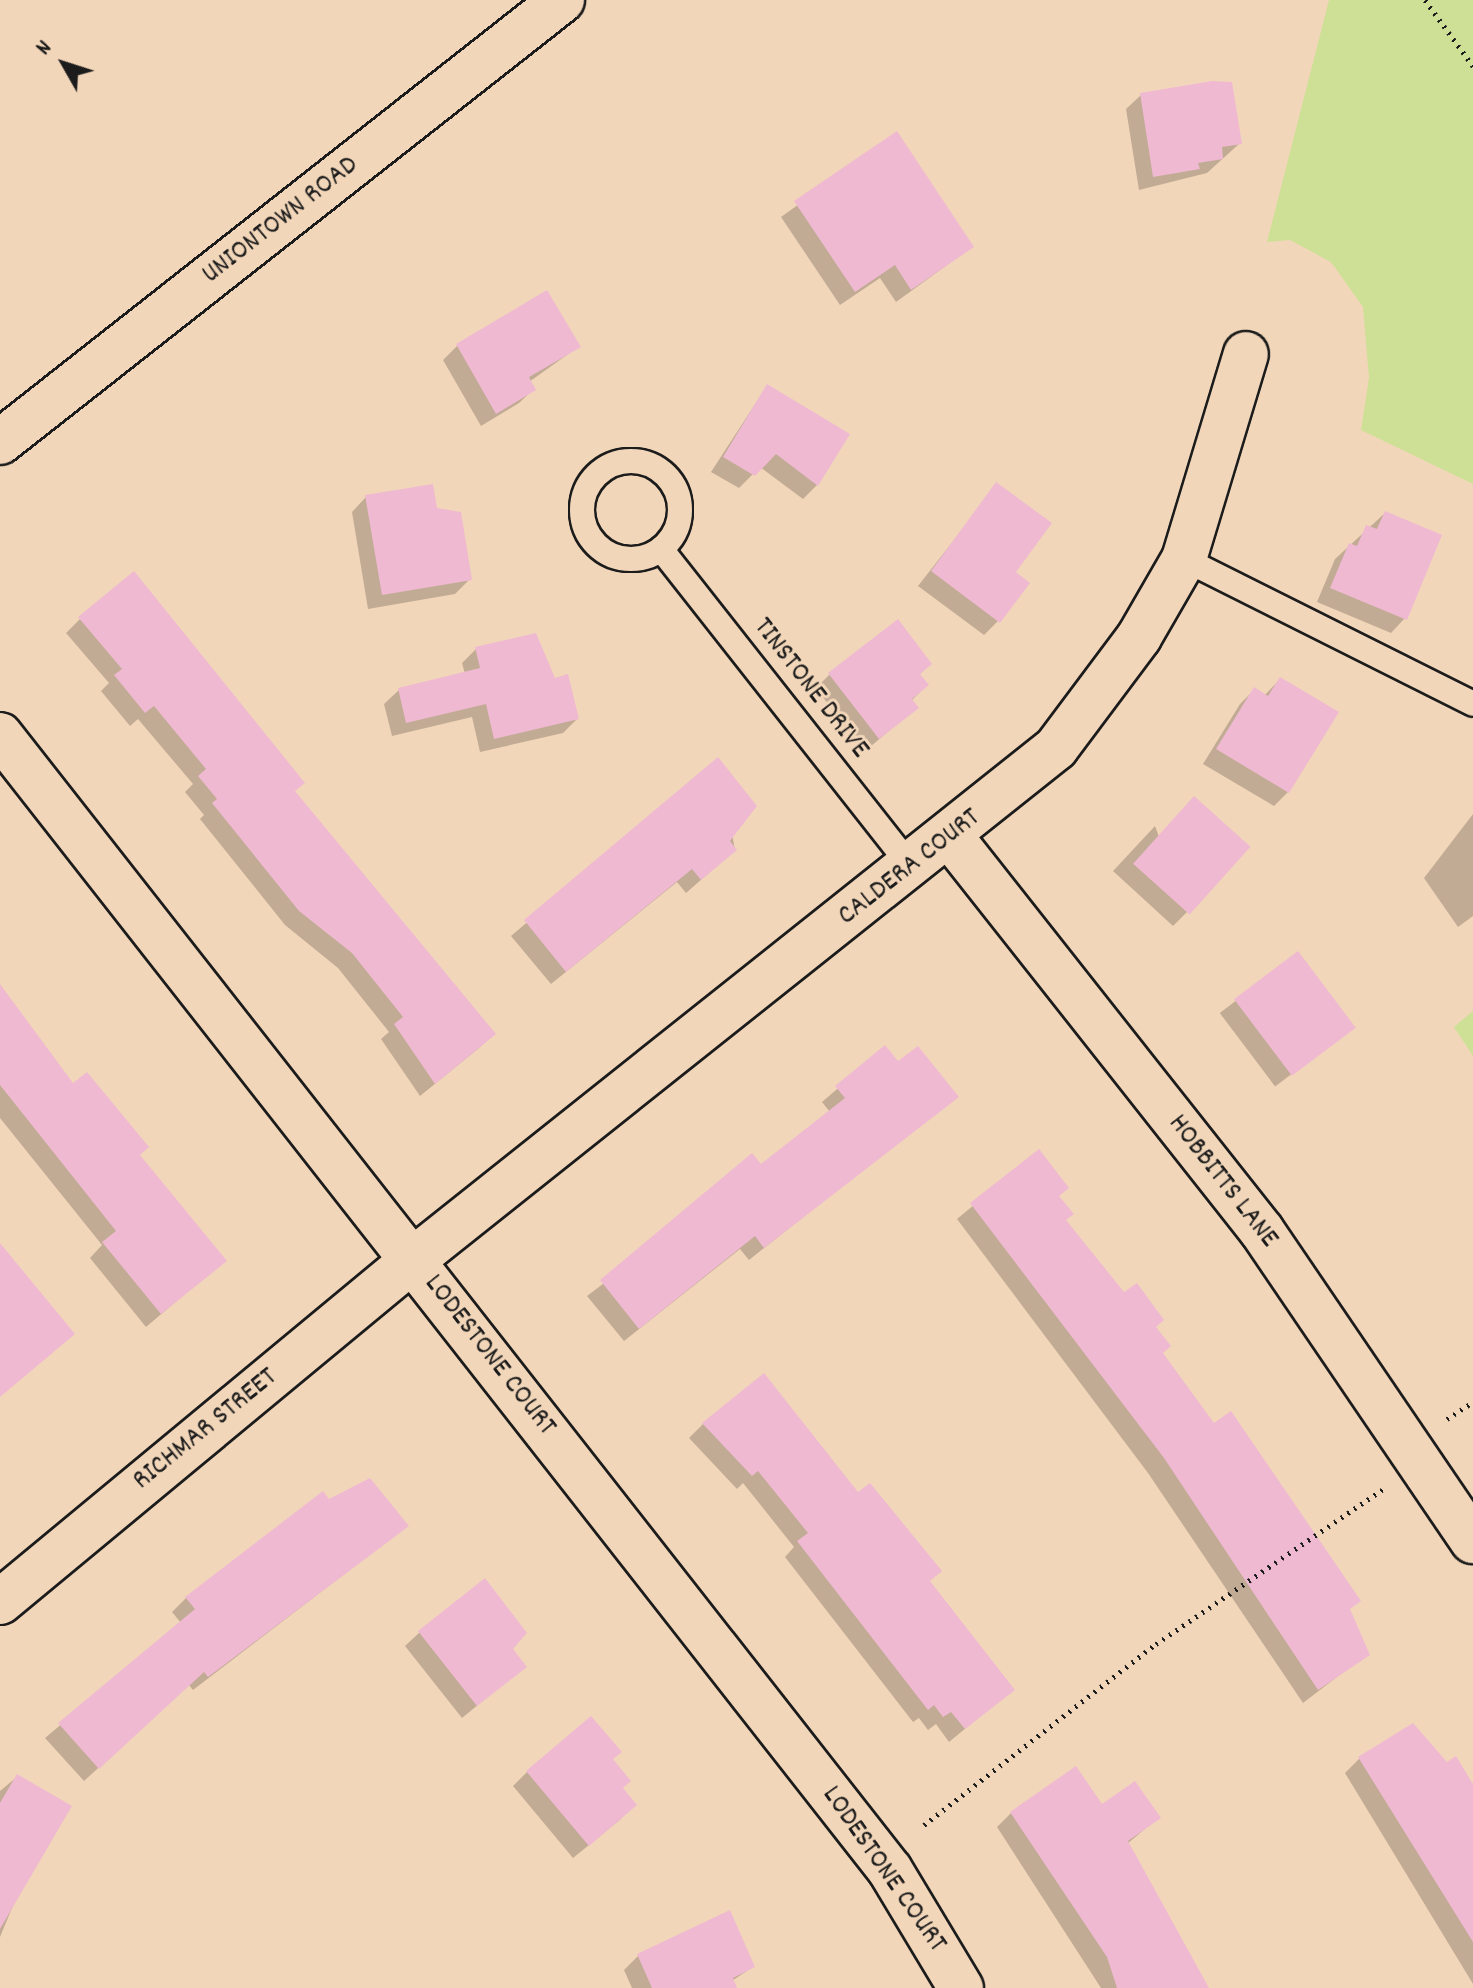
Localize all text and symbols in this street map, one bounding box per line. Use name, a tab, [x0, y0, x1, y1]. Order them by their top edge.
north arrow	[24, 24, 104, 104]
text: N	[29, 35, 60, 63]
street label: UNIONTOWN ROAD	[196, 150, 366, 292]
street label: TINSTONE DRIVE	[745, 612, 875, 766]
street label: CALDERA COURT	[832, 802, 988, 934]
street label: HOBBITTS LANE	[1159, 1109, 1285, 1255]
street label: LODESTONE COURT	[416, 1269, 562, 1443]
street label: RICHMAR STREET	[127, 1362, 285, 1498]
street label: LODESTONE COURT	[813, 1780, 953, 1960]

